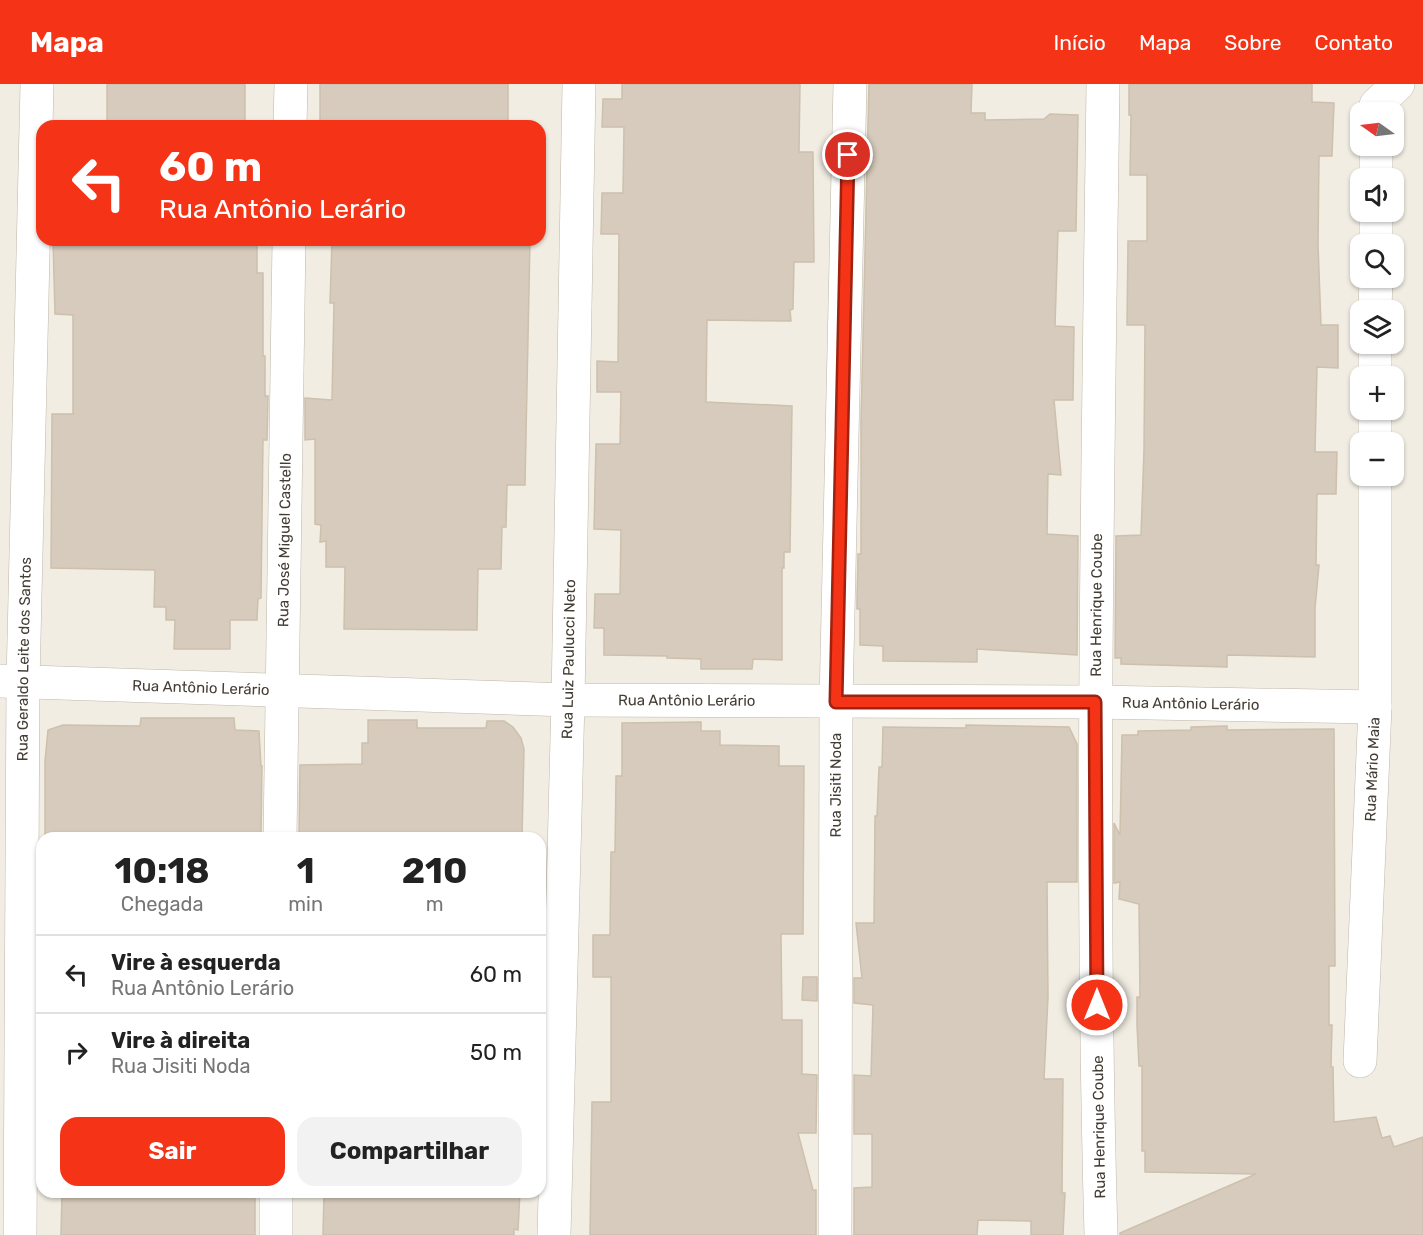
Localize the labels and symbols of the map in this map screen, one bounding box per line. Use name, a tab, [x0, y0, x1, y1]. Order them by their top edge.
north arrow	[1350, 102, 1404, 156]
pin	[822, 129, 873, 180]
street label: Rua José Miguel Castello	[274, 453, 295, 627]
street label: Rua Henrique Coube	[1087, 533, 1106, 677]
street label: Rua Geraldo Leite dos Santos	[14, 556, 35, 761]
street label: Rua Luiz Paulucci Neto	[558, 579, 579, 739]
street label: Rua Antônio Lerário	[132, 676, 270, 699]
street label: Rua Antônio Lerário	[618, 691, 755, 710]
street label: Rua Antônio Lerário	[1122, 693, 1260, 714]
street label: Rua Mário Maia	[1361, 717, 1384, 822]
street label: Rua Jisiti Noda	[827, 733, 845, 837]
position arrow	[1065, 973, 1129, 1037]
street label: Rua Henrique Coube	[1089, 1055, 1109, 1199]

